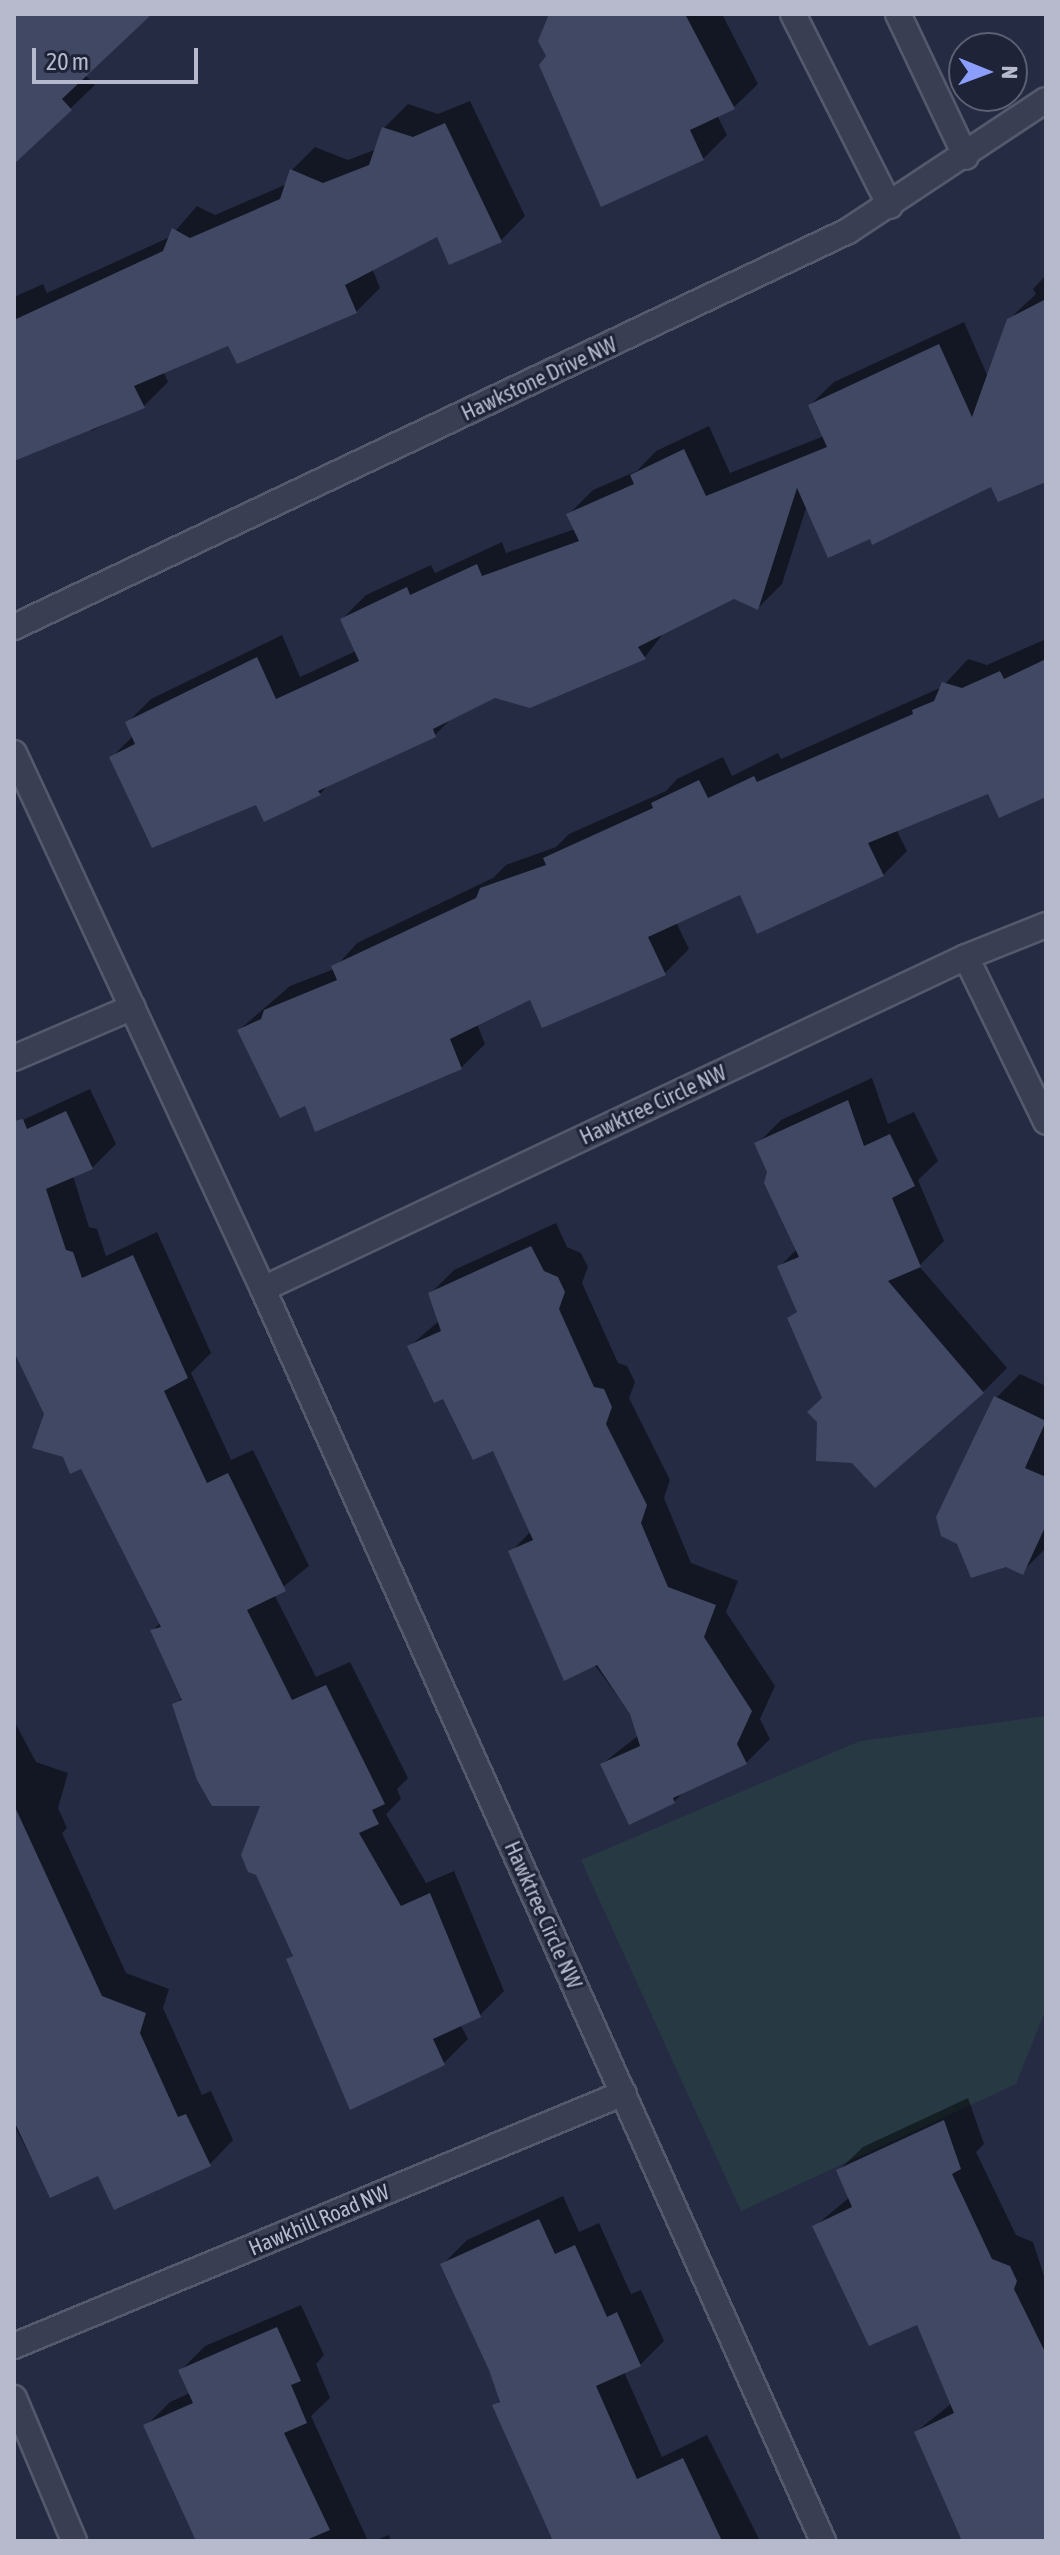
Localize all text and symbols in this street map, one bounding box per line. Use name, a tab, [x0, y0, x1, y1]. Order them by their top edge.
scale bar	[36, 32, 202, 82]
north arrow	[948, 32, 1028, 112]
text: 20 m	[46, 48, 89, 75]
text: N	[997, 66, 1023, 79]
street label: Hawkstone Drive NW	[457, 331, 621, 427]
street label: Hawktree Circle NW	[576, 1060, 730, 1150]
street label: Hawktree Circle NW	[499, 1837, 587, 1993]
street label: Hawkhill Road NW	[245, 2179, 393, 2261]

